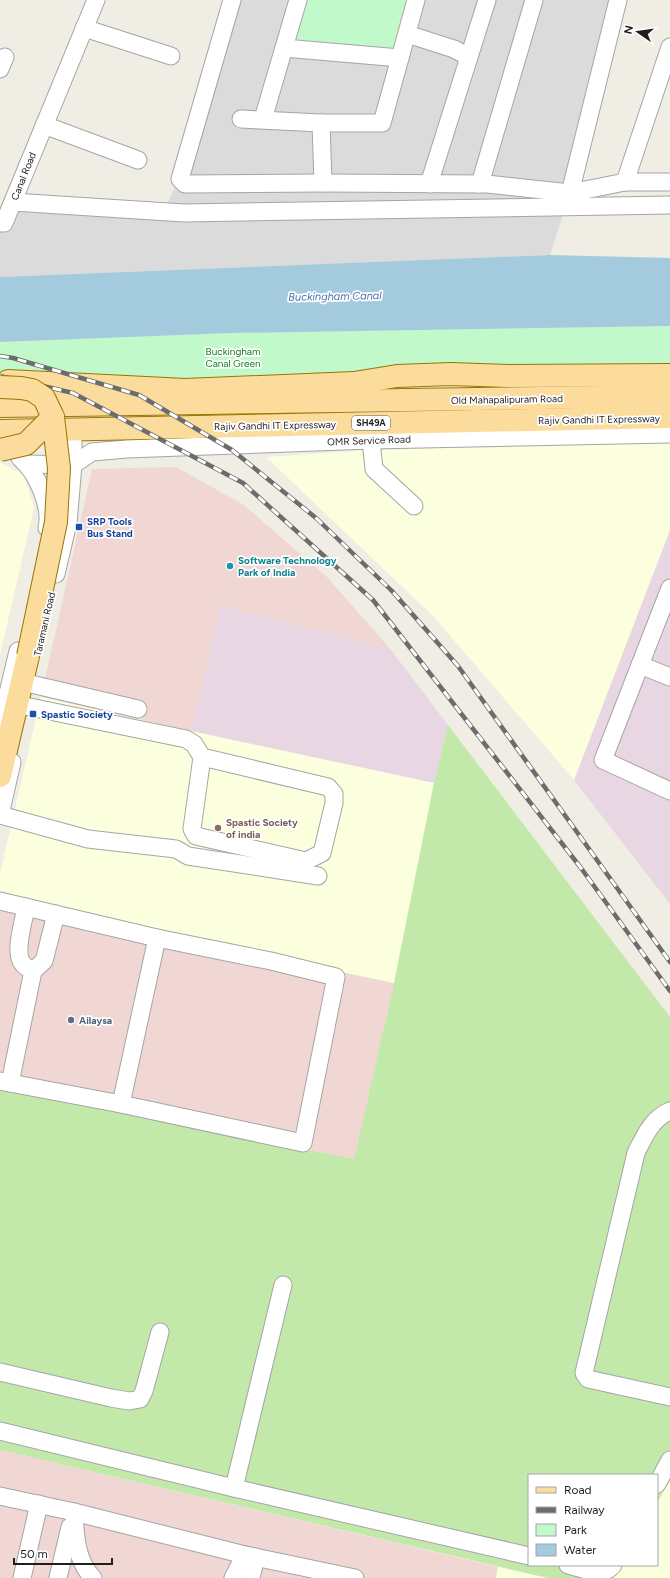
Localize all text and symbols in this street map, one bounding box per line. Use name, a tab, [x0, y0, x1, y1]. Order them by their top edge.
north arrow	[618, 12, 658, 52]
text: N	[621, 24, 636, 35]
street label: Canal Road	[8, 150, 39, 202]
water label: Buckingham Canal	[288, 289, 382, 304]
park label: Buckingham Canal Green	[205, 345, 261, 370]
street label: Old Mahapalipuram Road	[451, 392, 563, 407]
street label: Rajiv Gandhi IT Expressway	[538, 412, 661, 427]
road number: SH49A	[352, 416, 390, 430]
street label: Rajiv Gandhi IT Expressway	[214, 418, 337, 433]
street label: OMR Service Road	[327, 433, 411, 448]
place label: SRP Tools Bus Stand	[87, 515, 133, 540]
marker: SRP Tools Bus Stand	[74, 522, 84, 532]
place label: Software Technology Park of India	[238, 554, 337, 579]
marker: Software Technology Park of India	[225, 561, 235, 571]
street label: Taramani Road	[31, 591, 58, 657]
place label: Spastic Society	[41, 708, 113, 721]
marker: Spastic Society	[28, 709, 38, 719]
place label: Spastic Society of india	[226, 816, 298, 841]
marker: Spastic Society of india	[213, 823, 223, 833]
place label: Ailaysa	[79, 1014, 112, 1027]
marker: Ailaysa	[66, 1015, 76, 1025]
legend	[528, 1474, 658, 1566]
text: Road	[564, 1483, 592, 1497]
text: Railway	[564, 1503, 605, 1517]
text: Park	[564, 1523, 587, 1537]
scale bar	[14, 1540, 112, 1566]
text: Water	[564, 1543, 596, 1557]
text: 50 m	[20, 1547, 48, 1561]

